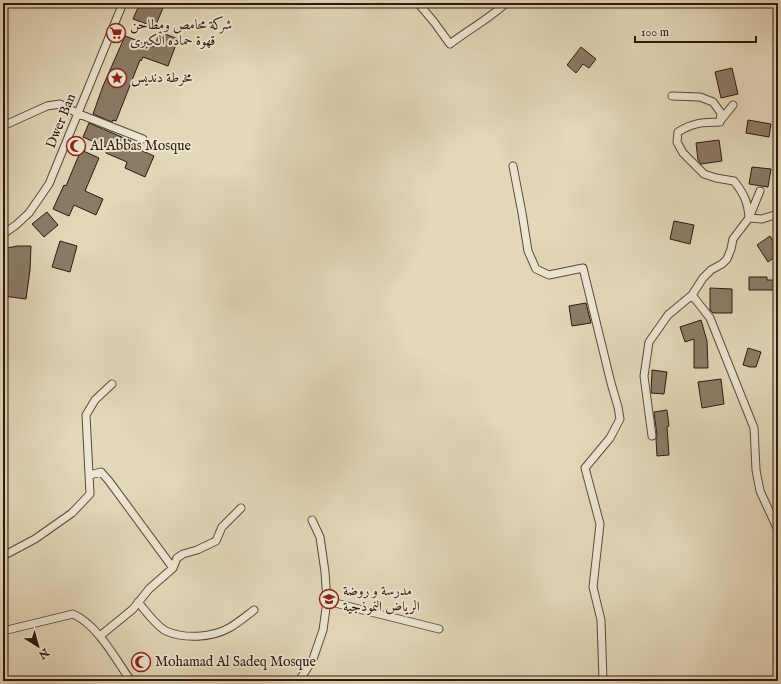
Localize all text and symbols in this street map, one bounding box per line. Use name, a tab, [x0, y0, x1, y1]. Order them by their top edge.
place label: شركة محامص ومطاحن قهوة حماده الكبرى	[130, 16, 232, 50]
scale bar	[635, 18, 756, 44]
supermarket icon: شركة محامص ومطاحن قهوة حماده الكبرى	[105, 22, 127, 44]
text: 100 m	[641, 25, 669, 40]
place icon: مخرطة دنديس	[106, 67, 128, 89]
place label: مخرطة دنديس	[131, 69, 193, 87]
street label: Dwer Ban	[42, 90, 80, 151]
mosque icon: Al Abbas Mosque	[65, 135, 87, 157]
place label: Al Abbas Mosque	[89, 137, 191, 155]
place label: مدرسة و روضة الرياض النموذجية	[343, 582, 420, 616]
school or university icon: مدرسة و روضة الرياض النموذجية	[318, 588, 340, 610]
north arrow	[18, 626, 58, 666]
text: N	[35, 644, 52, 662]
mosque icon: Mohamad Al Sadeq Mosque	[130, 651, 152, 673]
place label: Mohamad Al Sadeq Mosque	[155, 653, 317, 671]

